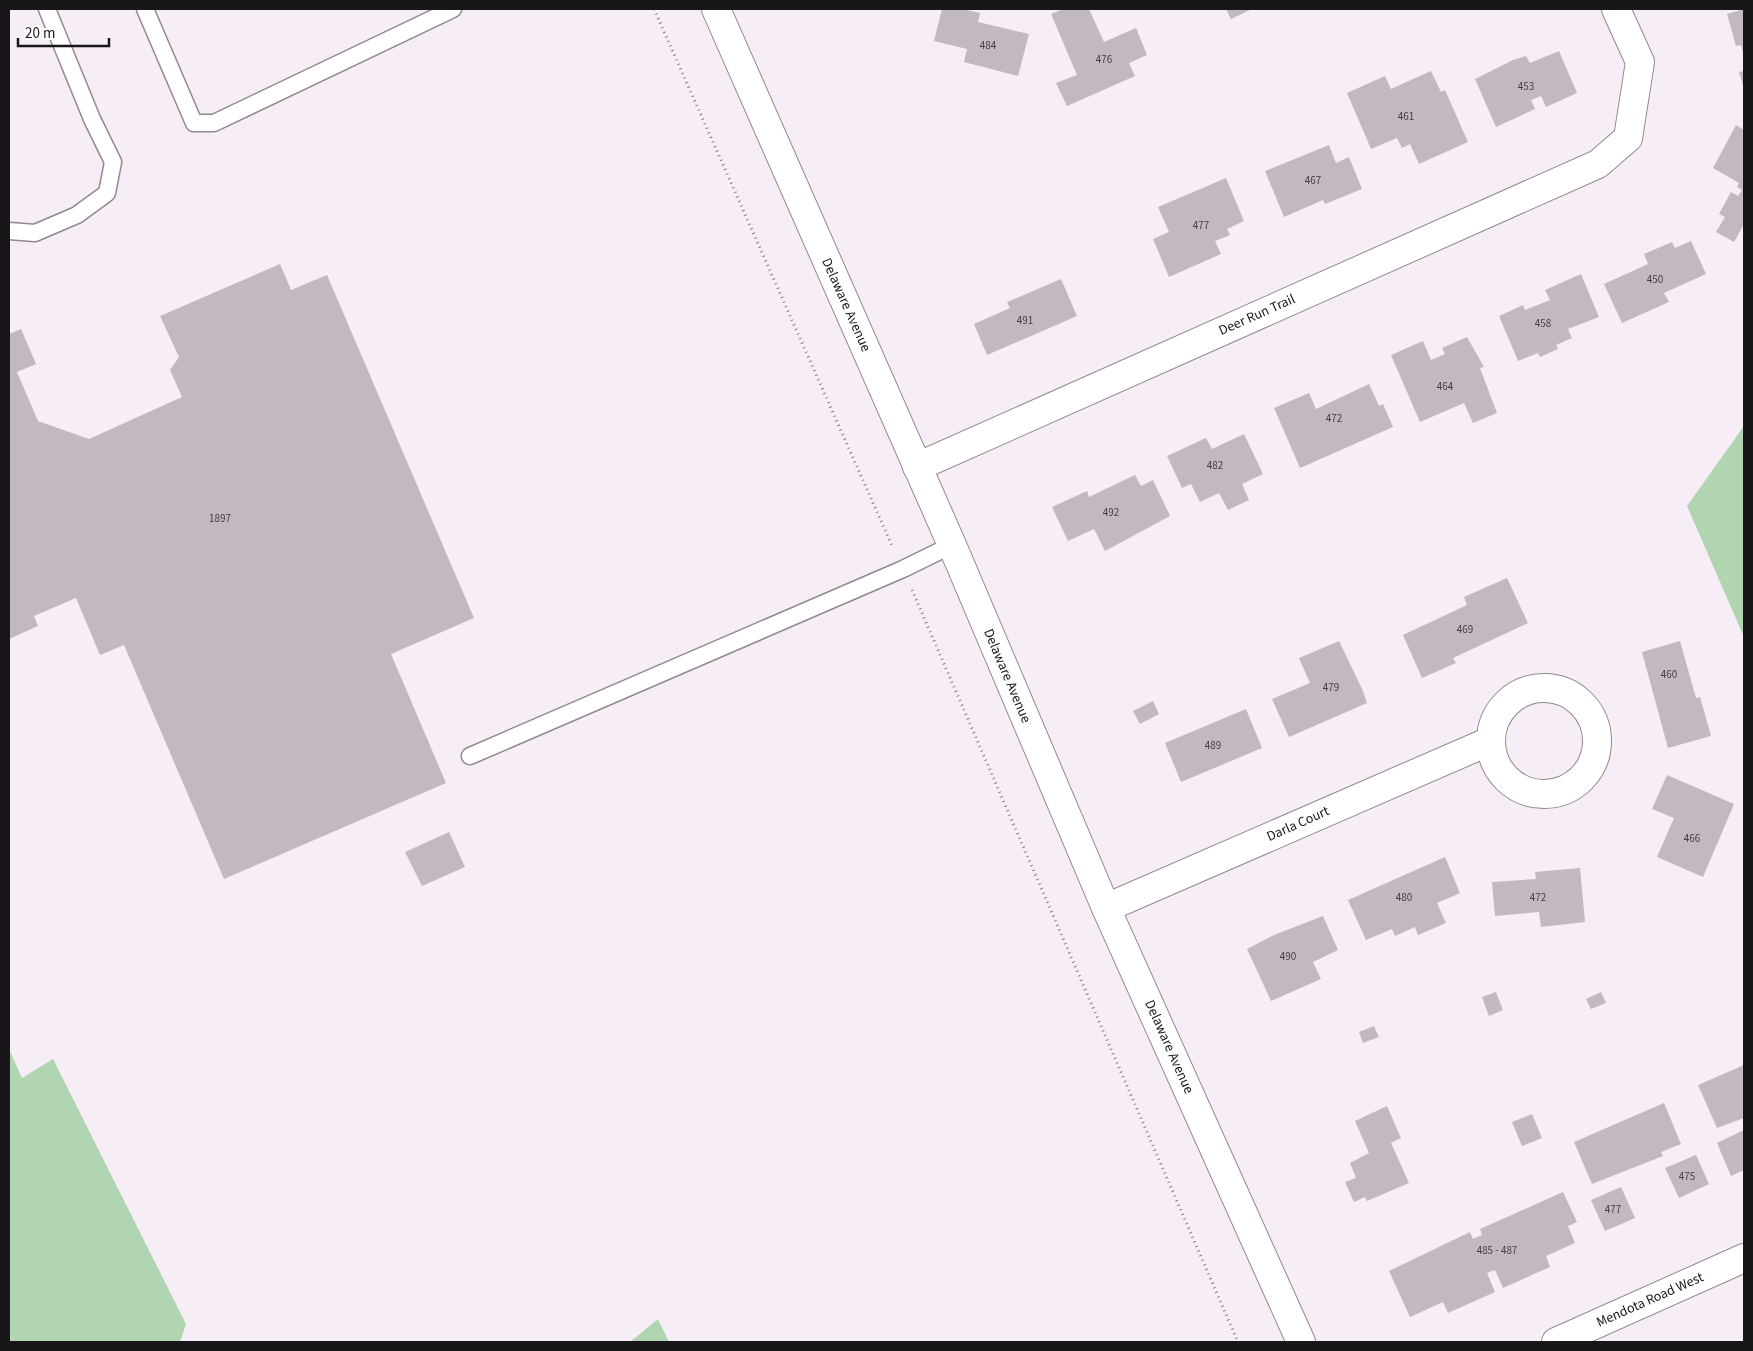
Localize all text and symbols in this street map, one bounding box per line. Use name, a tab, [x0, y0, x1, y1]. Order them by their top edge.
scale bar	[18, 15, 109, 47]
text: 20 m	[25, 23, 55, 44]
house number: 484	[980, 38, 997, 53]
house number: 476	[1096, 52, 1113, 67]
house number: 453	[1518, 79, 1534, 94]
house number: 461	[1398, 109, 1414, 124]
house number: 467	[1305, 173, 1321, 188]
house number: 477	[1193, 218, 1209, 233]
street label: Delaware Avenue	[816, 255, 876, 355]
house number: 450	[1647, 272, 1663, 287]
street label: Deer Run Trail	[1216, 289, 1299, 341]
house number: 491	[1017, 313, 1033, 328]
house number: 458	[1535, 316, 1552, 331]
house number: 464	[1437, 379, 1454, 394]
house number: 472	[1326, 411, 1342, 426]
house number: 482	[1207, 458, 1223, 473]
house number: 492	[1103, 505, 1119, 520]
house number: 1897	[209, 511, 231, 526]
house number: 469	[1457, 622, 1473, 637]
street label: Delaware Avenue	[978, 626, 1036, 726]
house number: 460	[1661, 667, 1677, 682]
house number: 479	[1323, 680, 1339, 695]
house number: 489	[1205, 738, 1221, 753]
street label: Darla Court	[1263, 801, 1333, 847]
house number: 466	[1684, 831, 1701, 846]
house number: 480	[1396, 890, 1412, 905]
house number: 472	[1530, 890, 1546, 905]
house number: 490	[1280, 949, 1296, 964]
street label: Delaware Avenue	[1139, 997, 1199, 1097]
house number: 475	[1679, 1169, 1695, 1184]
house number: 477	[1605, 1202, 1621, 1217]
house number: 485 - 487	[1477, 1243, 1517, 1258]
street label: Mendota Road West	[1593, 1267, 1707, 1333]

